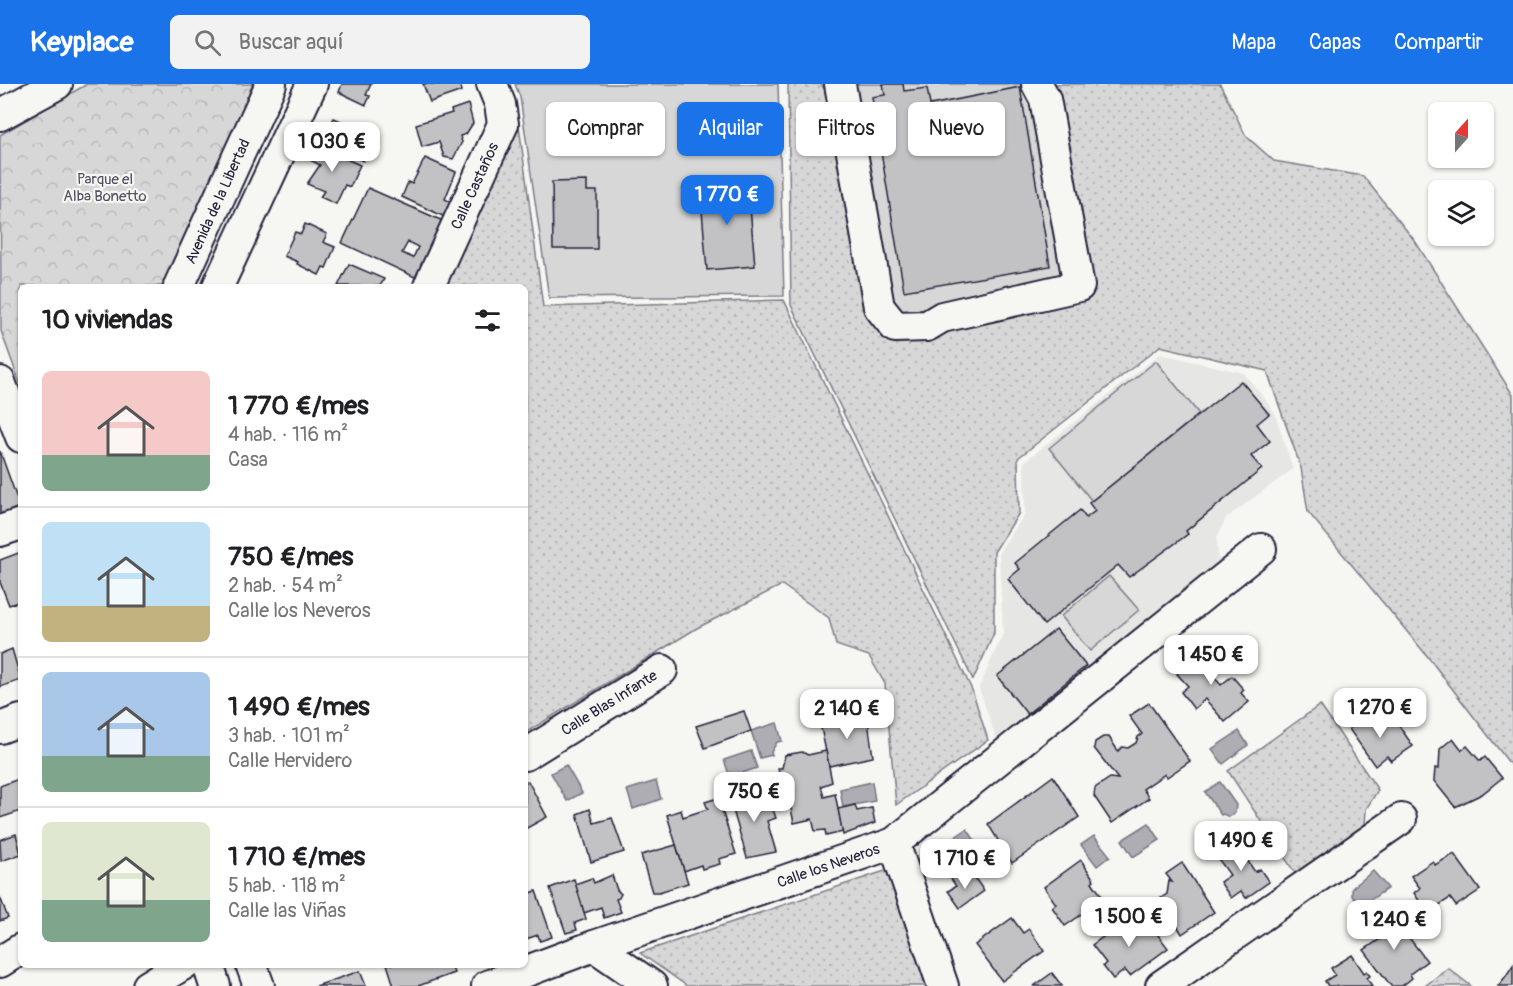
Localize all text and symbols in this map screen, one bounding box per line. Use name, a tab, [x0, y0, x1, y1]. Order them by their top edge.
search box	[170, 15, 590, 69]
text: Keyplace	[30, 25, 134, 60]
icon: search	[191, 26, 224, 59]
text: Buscar aquí	[239, 28, 344, 56]
text: Mapa	[1232, 29, 1276, 56]
text: Capas	[1309, 29, 1361, 56]
text: Compartir	[1394, 29, 1483, 56]
chip: Comprar	[546, 102, 665, 156]
chip: Alquilar	[677, 102, 784, 156]
chip: Filtros	[796, 102, 896, 156]
chip: Nuevo	[908, 102, 1005, 156]
north arrow	[1428, 102, 1494, 168]
map controls	[1428, 102, 1494, 246]
pin: 1 030 €	[277, 122, 387, 173]
text: 1 030 €	[298, 129, 366, 154]
street label: Avenida de la Libertad	[181, 136, 254, 267]
street label: Calle Castaños	[447, 139, 503, 232]
park label: Parque el Alba Bonetto	[63, 170, 147, 206]
pin: 1 770 €	[672, 175, 782, 226]
button: layers	[1428, 180, 1494, 246]
text: 1 770 €	[695, 182, 759, 207]
text: 10 viviendas	[42, 304, 172, 336]
icon: filters	[471, 304, 504, 337]
text: 1 770 €/mes	[228, 390, 369, 422]
icon: home	[90, 395, 162, 467]
text: 4 hab. · 116 m²	[228, 422, 348, 447]
text: Casa	[228, 447, 268, 472]
text: 750 €/mes	[228, 541, 353, 573]
icon: home	[90, 546, 162, 618]
text: 2 hab. · 54 m²	[228, 573, 343, 598]
text: Calle los Neveros	[228, 598, 371, 623]
pin: 1 450 €	[1156, 635, 1266, 686]
text: 1 450 €	[1178, 642, 1244, 667]
street label: Calle Blas Infante	[558, 666, 661, 740]
pin: 1 270 €	[1325, 688, 1435, 739]
pin: 2 140 €	[792, 689, 902, 740]
text: 1 490 €/mes	[228, 691, 370, 723]
text: 1 270 €	[1347, 695, 1413, 720]
icon: home	[90, 696, 162, 768]
text: 2 140 €	[814, 696, 880, 721]
text: 3 hab. · 101 m²	[228, 723, 350, 748]
text: Calle Hervidero	[228, 748, 352, 773]
pin: 750 €	[712, 772, 796, 823]
text: 750 €	[728, 779, 780, 804]
pin: 1 490 €	[1186, 821, 1296, 872]
text: 1 490 €	[1208, 828, 1274, 853]
street label: Calle los Neveros	[775, 839, 882, 892]
pin: 1 710 €	[910, 839, 1020, 890]
text: 1 710 €/mes	[228, 841, 365, 873]
icon: home	[90, 846, 162, 918]
text: 1 710 €	[934, 846, 996, 871]
text: 5 hab. · 118 m²	[228, 873, 346, 898]
pin: 1 500 €	[1074, 897, 1184, 948]
text: Calle las Viñas	[228, 898, 346, 923]
pin: 1 240 €	[1339, 900, 1449, 951]
text: 1 500 €	[1095, 904, 1163, 929]
text: 1 240 €	[1361, 907, 1427, 932]

